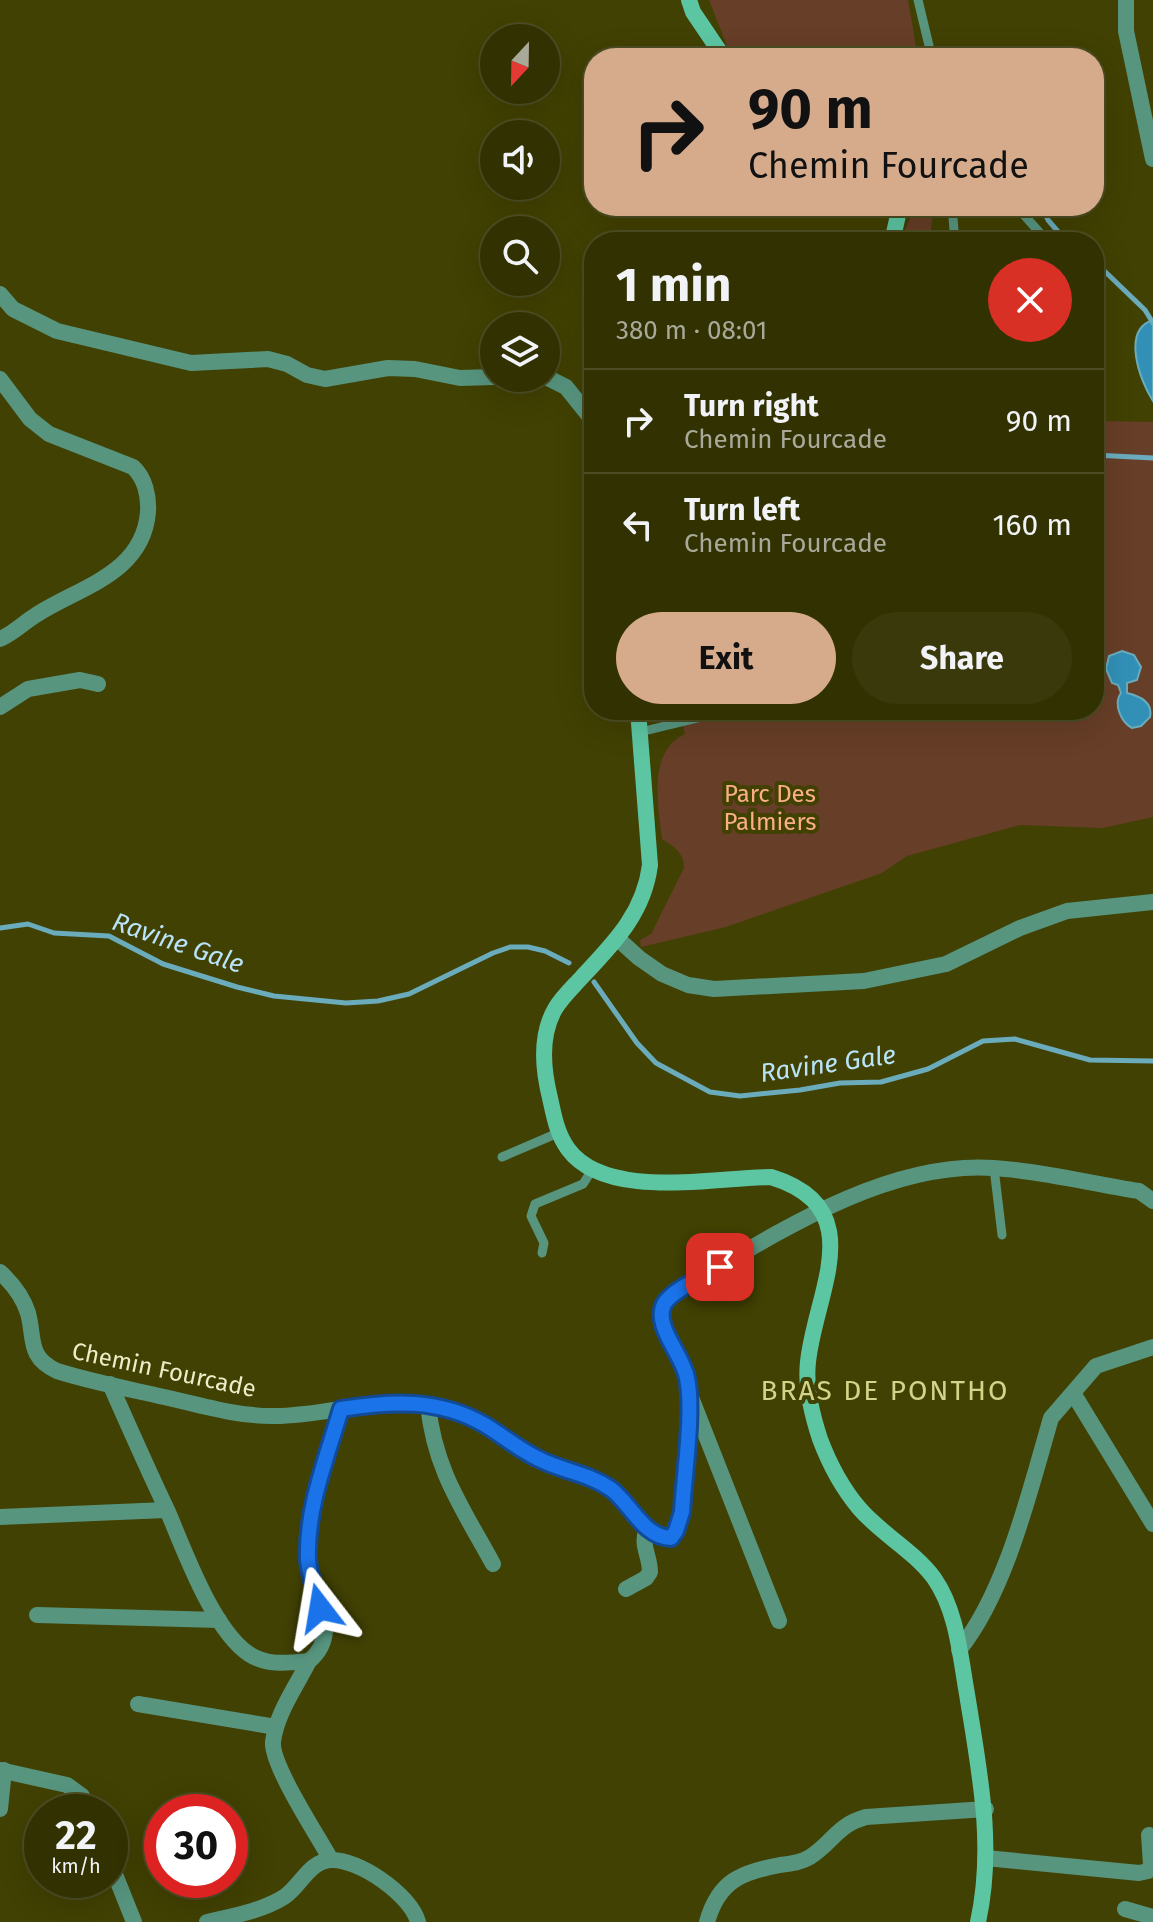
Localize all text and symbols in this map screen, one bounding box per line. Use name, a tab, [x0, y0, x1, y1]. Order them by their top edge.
north arrow	[480, 24, 560, 104]
map controls	[480, 24, 560, 392]
text: 90 m	[748, 76, 873, 143]
icon: right	[616, 80, 720, 184]
button: sound	[480, 120, 560, 200]
text: Chemin Fourcade	[748, 144, 1029, 188]
button: search	[480, 216, 560, 296]
text: 1 min	[616, 256, 731, 314]
button: close	[988, 258, 1072, 342]
button: layers	[480, 312, 560, 392]
text: 380 m · 08:01	[616, 315, 767, 346]
text: Turn right	[684, 388, 819, 424]
icon: right	[616, 399, 660, 443]
text: 90 m	[1006, 403, 1072, 439]
text: Chemin Fourcade	[684, 424, 887, 455]
text: Turn left	[684, 492, 800, 528]
icon: left	[616, 503, 660, 547]
text: 160 m	[993, 507, 1072, 543]
text: Chemin Fourcade	[684, 528, 887, 559]
button: Exit	[616, 612, 836, 704]
button: Share	[852, 612, 1072, 704]
park label: Parc Des Palmiers	[724, 780, 817, 836]
water label: Ravine Gale	[108, 906, 248, 980]
water label: Ravine Gale	[758, 1039, 898, 1089]
pin	[686, 1233, 754, 1301]
icon: arrive	[698, 1245, 742, 1289]
street label: Chemin Fourcade	[69, 1337, 259, 1403]
district label: BRAS DE PONTHO	[761, 1374, 1009, 1407]
position arrow	[278, 1566, 362, 1650]
speed limit sign: 30	[144, 1794, 248, 1898]
text: 22	[55, 1812, 97, 1860]
text: km/h	[51, 1854, 101, 1878]

